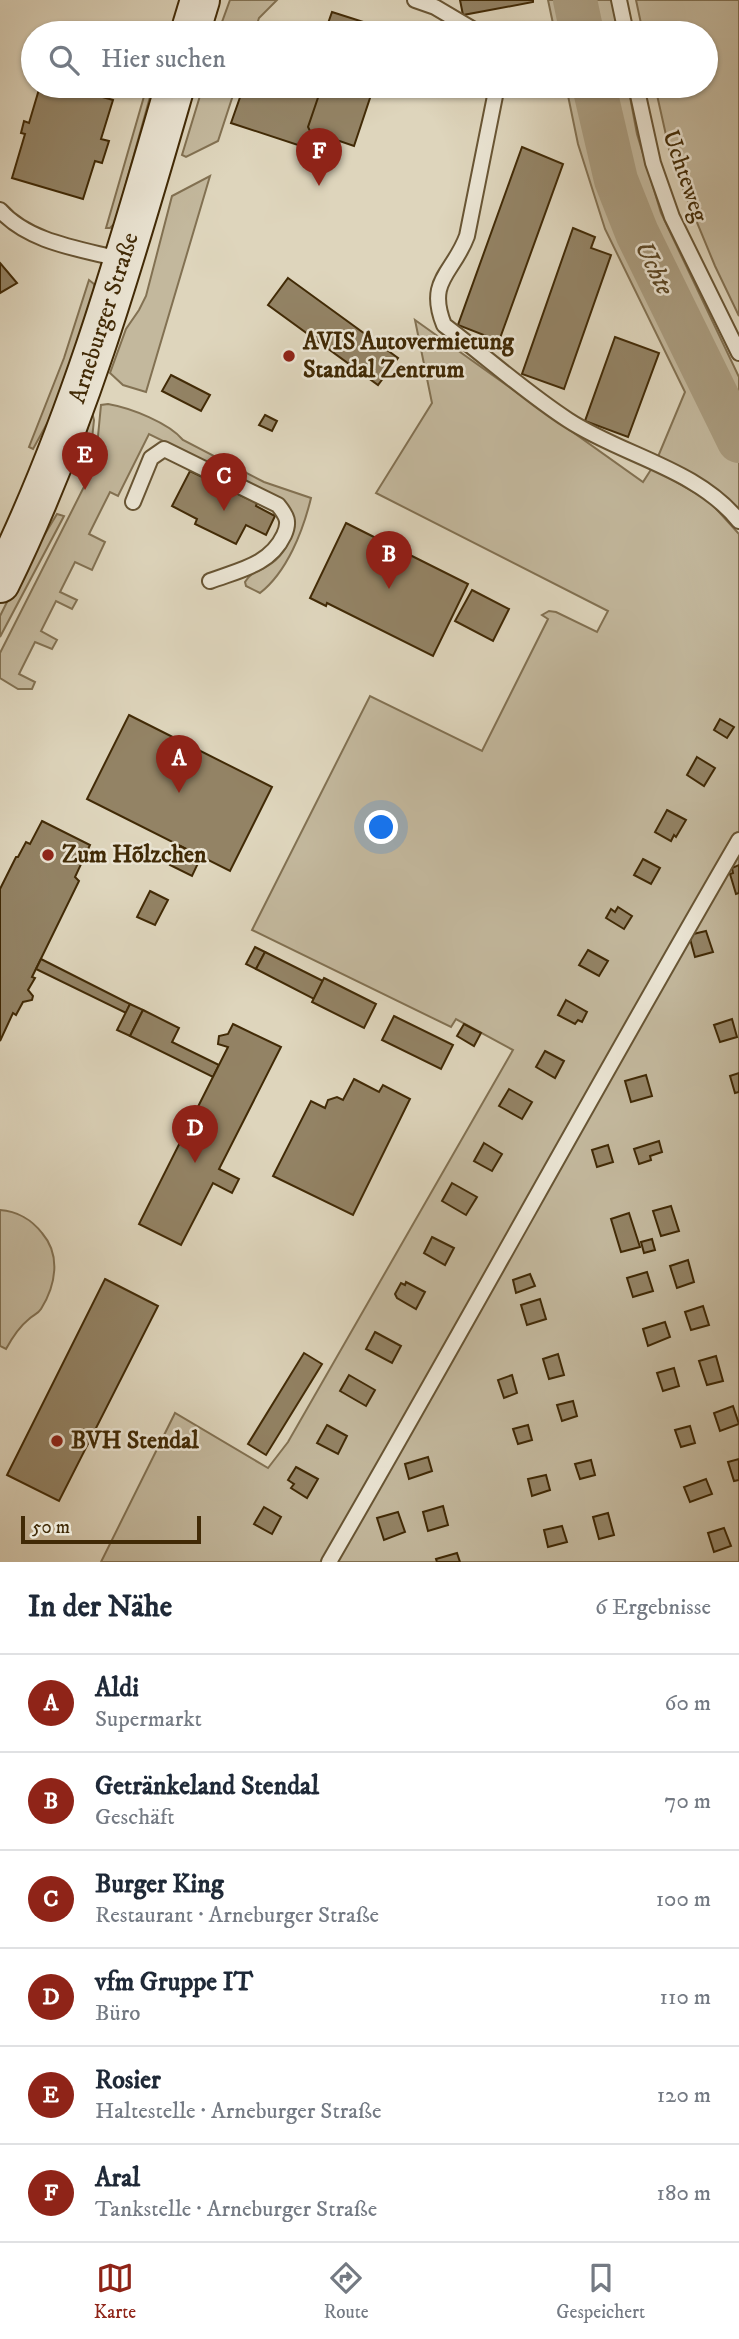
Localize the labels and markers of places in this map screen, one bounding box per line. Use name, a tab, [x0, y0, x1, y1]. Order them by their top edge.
pin: F	[296, 128, 342, 186]
place label: AVIS Autovermietung Standal Zentrum	[302, 327, 515, 385]
marker: AVIS Autovermietung Standal Zentrum	[281, 348, 297, 364]
pin: E	[62, 432, 108, 490]
pin: C	[201, 453, 247, 511]
pin: B	[366, 531, 412, 589]
pin: A	[156, 735, 202, 793]
place label: Zum Hõlzchen	[62, 840, 207, 870]
marker: Zum Hõlzchen	[40, 847, 56, 863]
pin: D	[172, 1105, 218, 1163]
place label: BVH Stendal	[71, 1426, 200, 1456]
marker: BVH Stendal	[49, 1433, 65, 1449]

